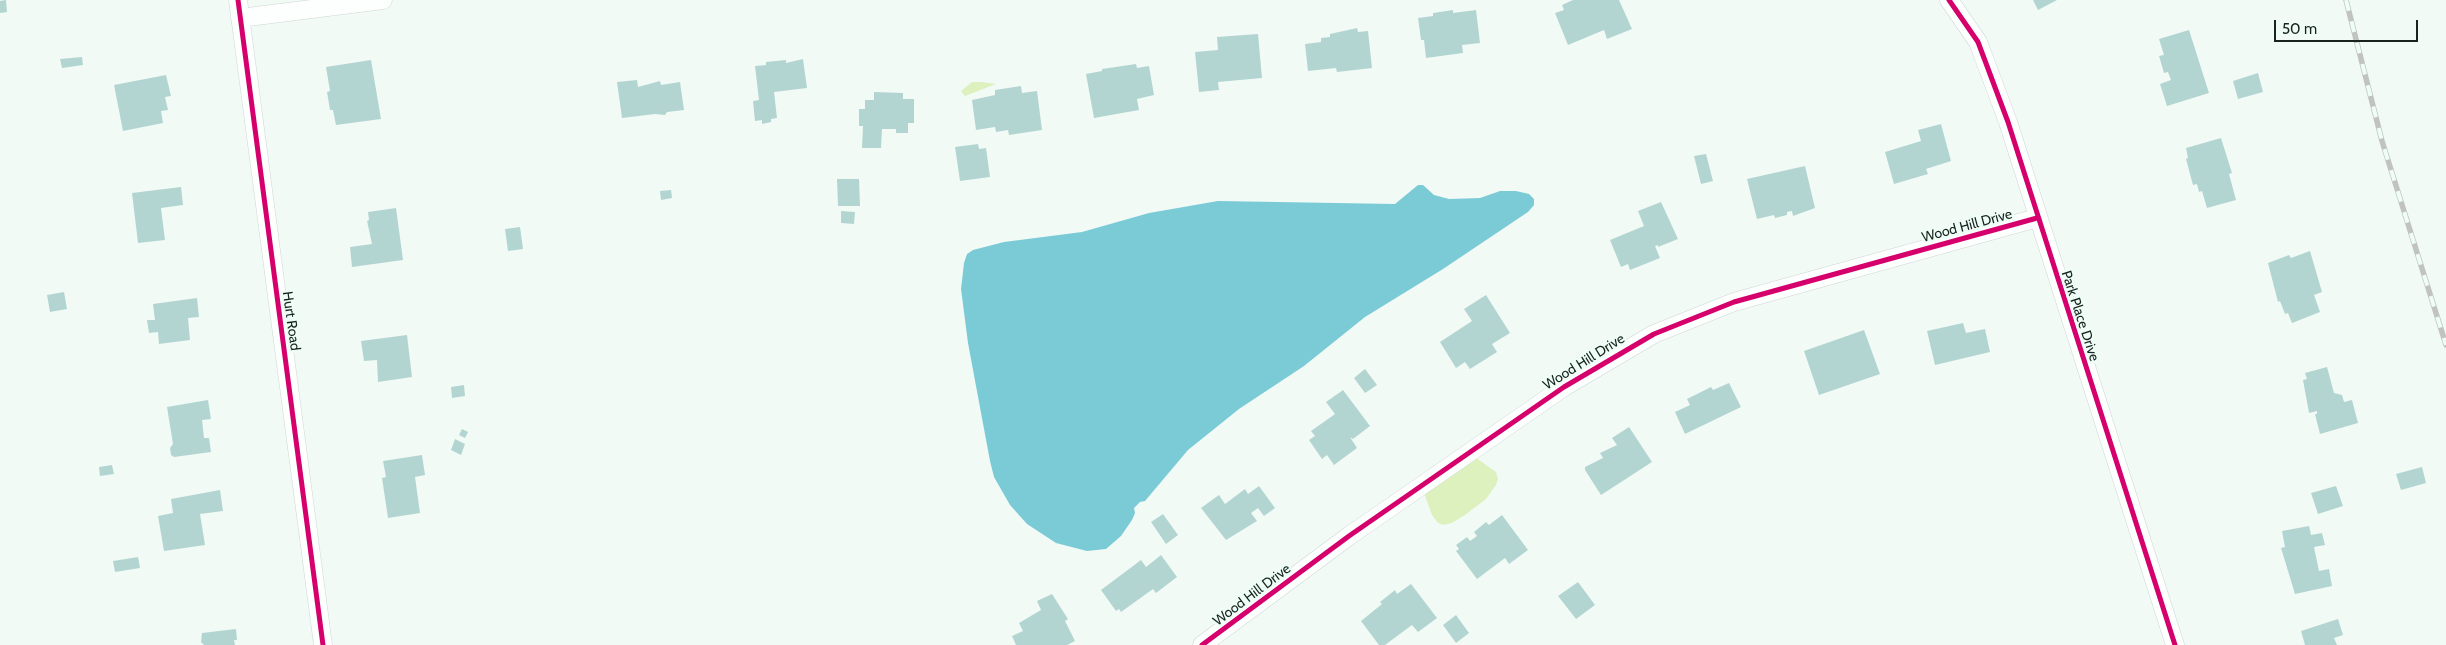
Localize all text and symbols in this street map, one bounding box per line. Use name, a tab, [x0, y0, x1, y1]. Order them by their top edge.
scale bar	[2276, 10, 2420, 42]
text: 50 m	[2282, 20, 2317, 38]
street label: Wood Hill Drive	[1920, 206, 2014, 246]
street label: Park Place Drive	[2057, 269, 2103, 363]
street label: Hurt Road	[279, 290, 303, 352]
street label: Wood Hill Drive	[1540, 330, 1628, 394]
street label: Wood Hill Drive	[1210, 560, 1294, 630]

